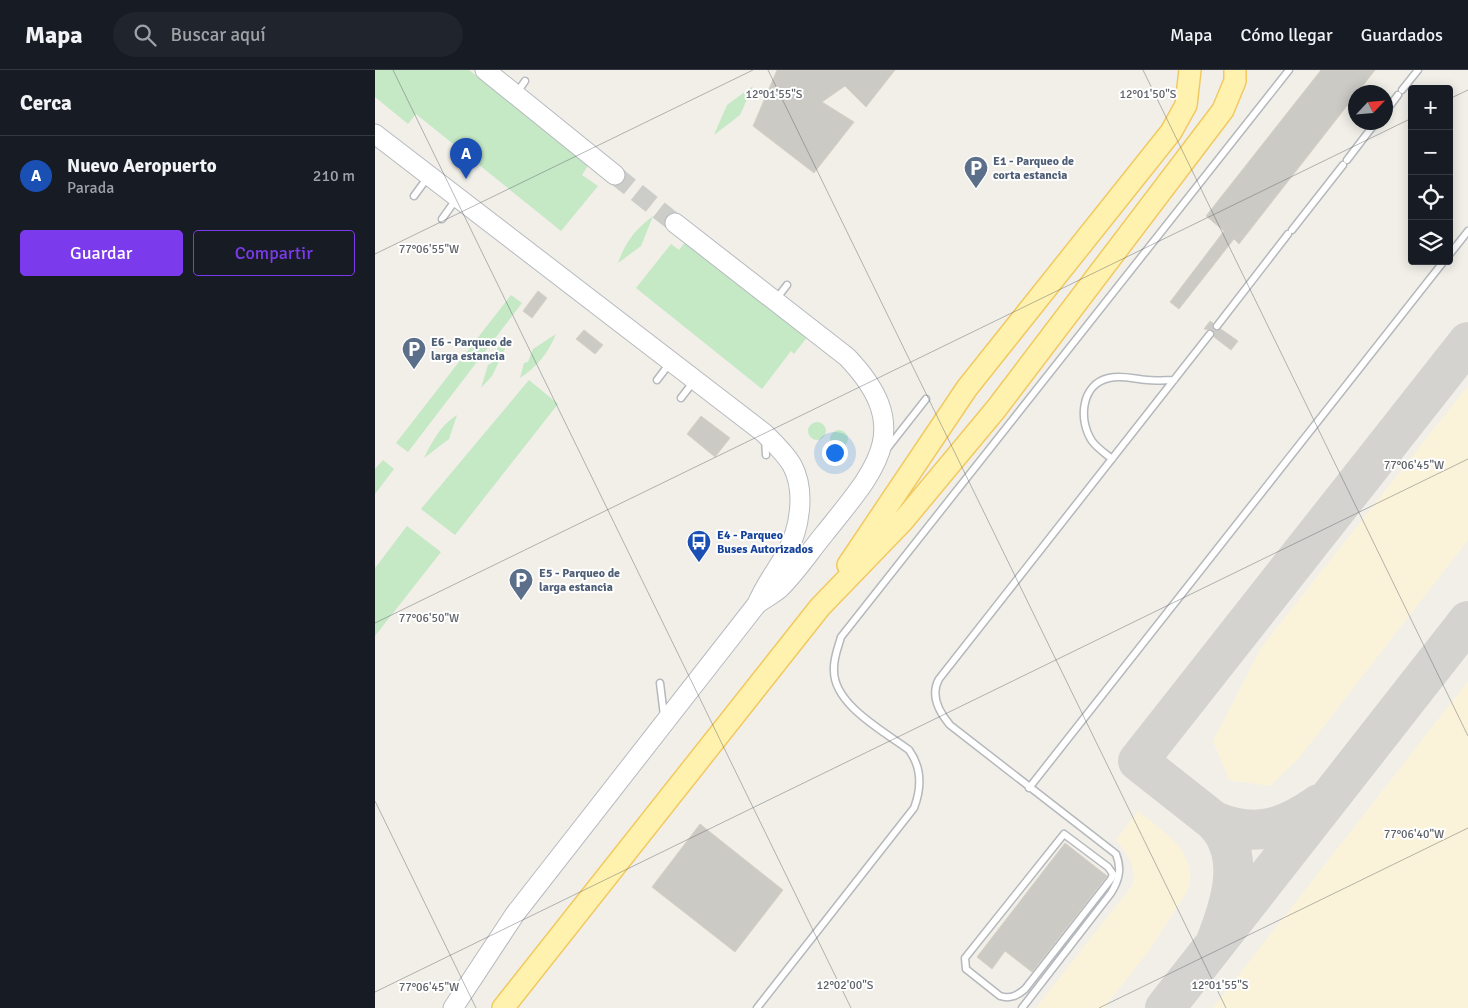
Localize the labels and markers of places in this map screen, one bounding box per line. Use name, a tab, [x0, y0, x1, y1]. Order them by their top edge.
pin: A	[450, 138, 482, 179]
place label: E1 - Parqueo de corta estancia	[993, 154, 1074, 183]
parking icon: E1 - Parqueo de corta estancia	[963, 155, 989, 189]
place label: E6 - Parqueo de larga estancia	[431, 335, 512, 364]
parking icon: E6 - Parqueo de larga estancia	[401, 336, 427, 370]
place label: E4 - Parqueo Buses Autorizados	[717, 528, 814, 557]
bus stop icon: E4 - Parqueo Buses Autorizados	[686, 529, 712, 563]
place label: E5 - Parqueo de larga estancia	[539, 566, 620, 595]
parking icon: E5 - Parqueo de larga estancia	[508, 567, 534, 601]

